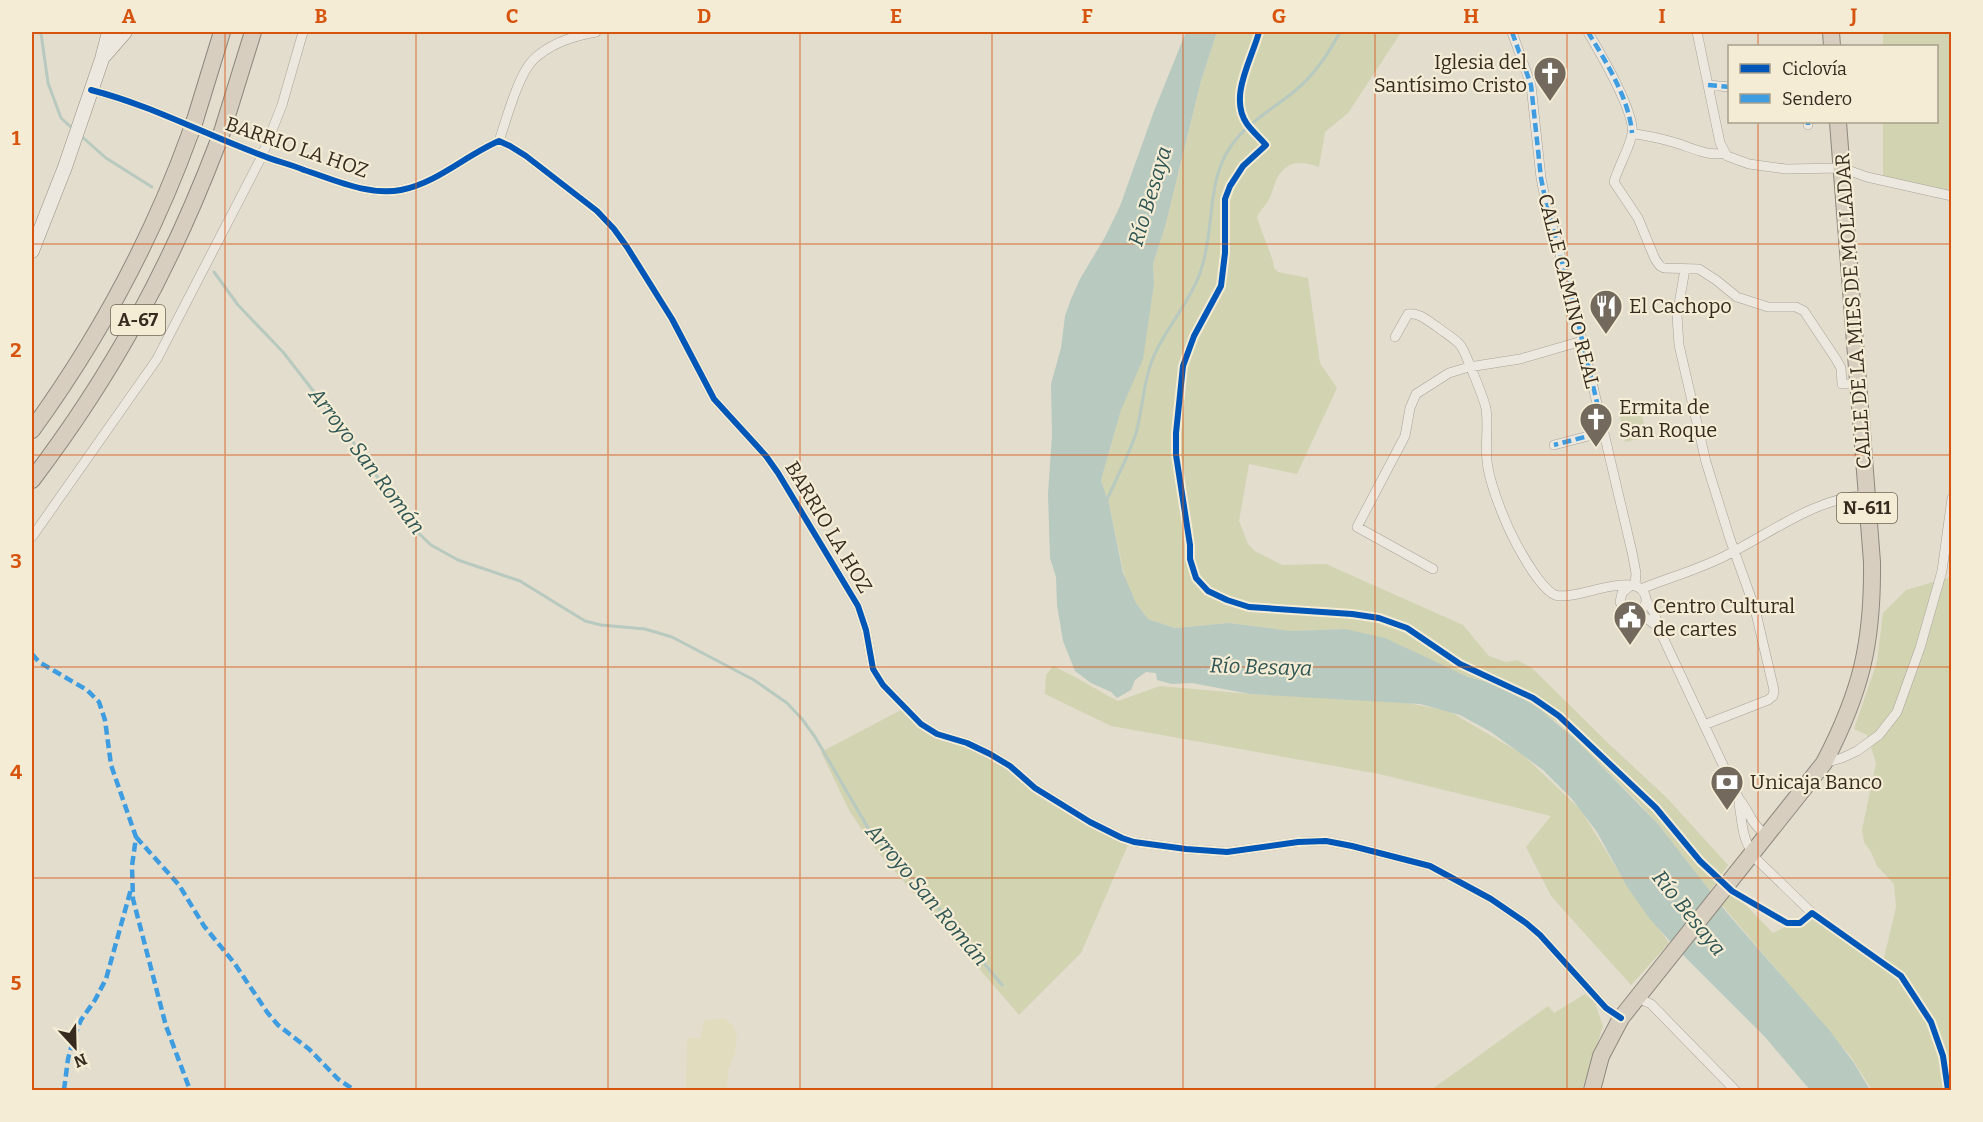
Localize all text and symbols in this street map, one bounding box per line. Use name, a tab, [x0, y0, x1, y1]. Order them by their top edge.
text: A	[122, 4, 137, 28]
text: B	[315, 4, 328, 28]
text: C	[506, 4, 518, 28]
text: D	[697, 4, 711, 28]
text: E	[890, 4, 902, 28]
text: F	[1081, 4, 1093, 28]
text: G	[1272, 4, 1286, 28]
text: H	[1463, 4, 1479, 28]
text: I	[1658, 4, 1666, 28]
text: J	[1850, 4, 1858, 28]
legend	[1728, 45, 1938, 123]
place label: Iglesia del Santísimo Cristo	[1374, 50, 1527, 97]
church icon: Iglesia del Santísimo Cristo	[1532, 55, 1568, 102]
text: Ciclovía	[1782, 58, 1847, 80]
text: Sendero	[1782, 88, 1852, 110]
street label: BARRIO LA HOZ	[222, 111, 372, 183]
text: 1	[12, 126, 21, 150]
water label: Río Besaya	[1123, 143, 1177, 249]
street label: CALLE DE LA MIES DE MOLLADAR	[1830, 152, 1876, 470]
street label: CALLE CAMINO REAL	[1533, 191, 1605, 391]
restaurant icon: El Cachopo	[1588, 288, 1624, 335]
place label: El Cachopo	[1629, 294, 1732, 318]
road number: A-67	[111, 305, 165, 335]
text: 2	[10, 338, 22, 362]
water label: Arroyo San Román	[303, 382, 431, 540]
place label: Ermita de San Roque	[1619, 395, 1717, 442]
church icon: Ermita de San Roque	[1578, 401, 1614, 448]
street label: BARRIO LA HOZ	[780, 457, 878, 597]
road number: N-611	[1837, 493, 1897, 523]
text: 3	[10, 549, 22, 573]
place label: Centro Cultural de cartes	[1653, 594, 1795, 641]
public building icon: Centro Cultural de cartes	[1612, 599, 1648, 646]
water label: Río Besaya	[1209, 652, 1313, 682]
text: 4	[10, 760, 22, 784]
bank icon: Unicaja Banco	[1709, 764, 1745, 811]
place label: Unicaja Banco	[1750, 770, 1882, 795]
water label: Arroyo San Román	[859, 818, 994, 971]
water label: Río Besaya	[1647, 865, 1731, 961]
text: 5	[11, 971, 22, 995]
north arrow	[45, 1017, 105, 1077]
text: N	[71, 1049, 90, 1072]

